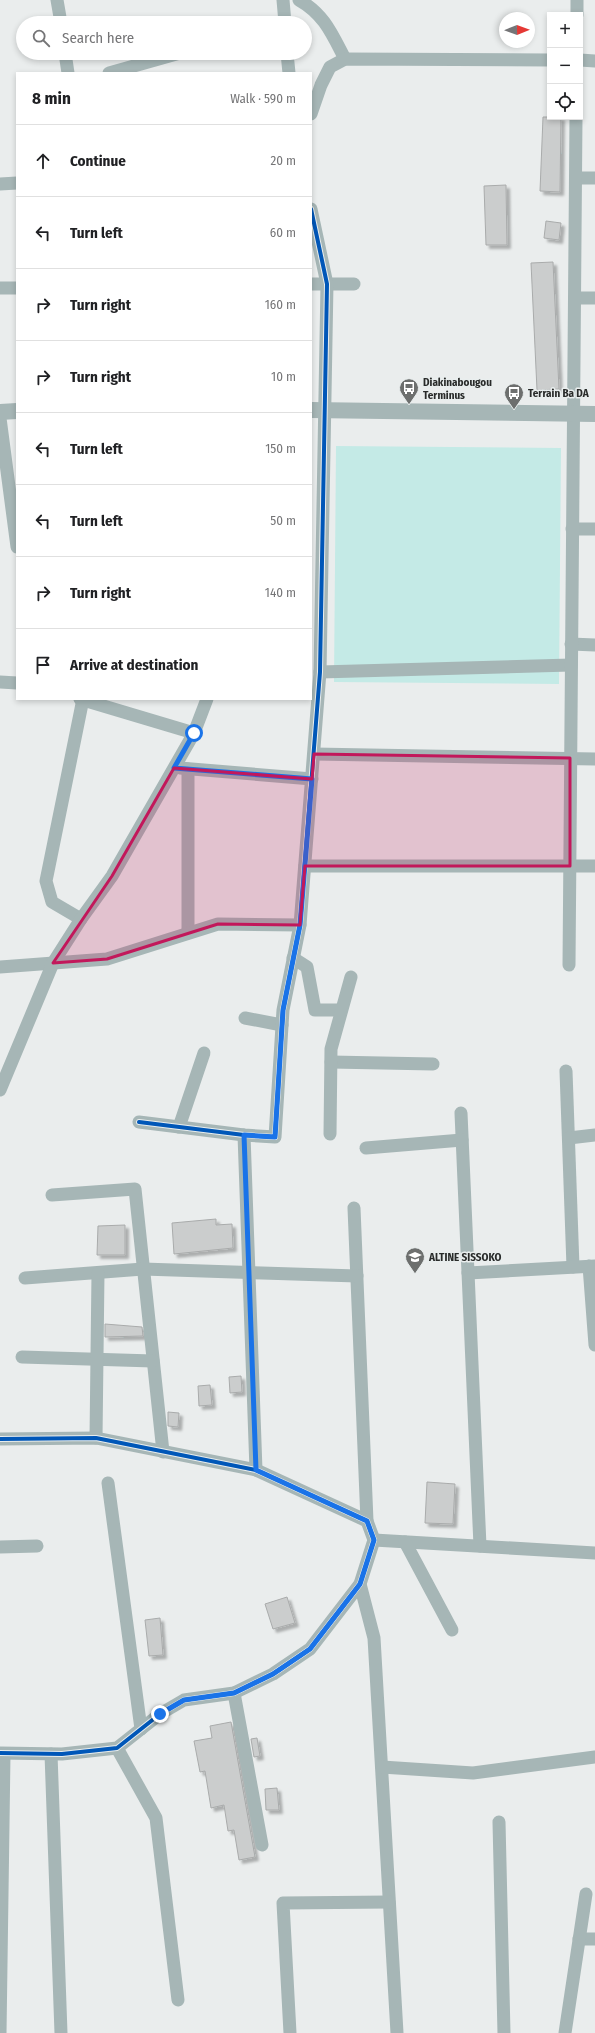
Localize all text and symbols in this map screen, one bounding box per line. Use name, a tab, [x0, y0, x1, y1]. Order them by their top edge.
north arrow	[499, 12, 535, 48]
map controls	[547, 12, 583, 120]
button: +	[547, 12, 583, 48]
search box	[16, 16, 312, 60]
icon: search	[30, 27, 52, 49]
text: Search here	[62, 29, 134, 47]
button: −	[547, 48, 583, 84]
button: locate	[547, 84, 583, 120]
text: 8 min	[32, 88, 71, 109]
text: Walk · 590 m	[230, 91, 296, 106]
icon: ahead	[32, 150, 54, 172]
text: Continue	[70, 152, 126, 170]
text: 20 m	[270, 153, 296, 168]
icon: left	[32, 222, 54, 244]
text: Turn left	[70, 224, 123, 242]
text: 60 m	[270, 225, 296, 240]
icon: right	[32, 294, 54, 316]
text: Turn right	[70, 296, 131, 314]
text: 160 m	[265, 297, 296, 312]
icon: right	[32, 366, 54, 388]
text: Turn right	[70, 368, 131, 386]
text: 10 m	[271, 369, 296, 384]
place label: Diakinabougou Terminus	[423, 376, 492, 402]
bus stop icon: Diakinabougou Terminus	[398, 377, 420, 405]
bus stop icon: Terrain Ba DA	[503, 382, 525, 410]
place label: Terrain Ba DA	[528, 387, 590, 400]
icon: left	[32, 438, 54, 460]
text: Turn left	[70, 440, 123, 458]
text: 150 m	[265, 441, 296, 456]
icon: left	[32, 510, 54, 532]
text: Turn left	[70, 512, 123, 530]
text: 50 m	[270, 513, 296, 528]
icon: right	[32, 582, 54, 604]
text: Turn right	[70, 584, 131, 602]
text: 140 m	[265, 585, 296, 600]
icon: arrive	[32, 654, 54, 676]
text: Arrive at destination	[70, 656, 198, 674]
route start	[185, 724, 203, 742]
school or university icon: ALTINE SISSOKO	[404, 1246, 426, 1274]
place label: ALTINE SISSOKO	[428, 1251, 502, 1264]
route end	[151, 1705, 169, 1723]

